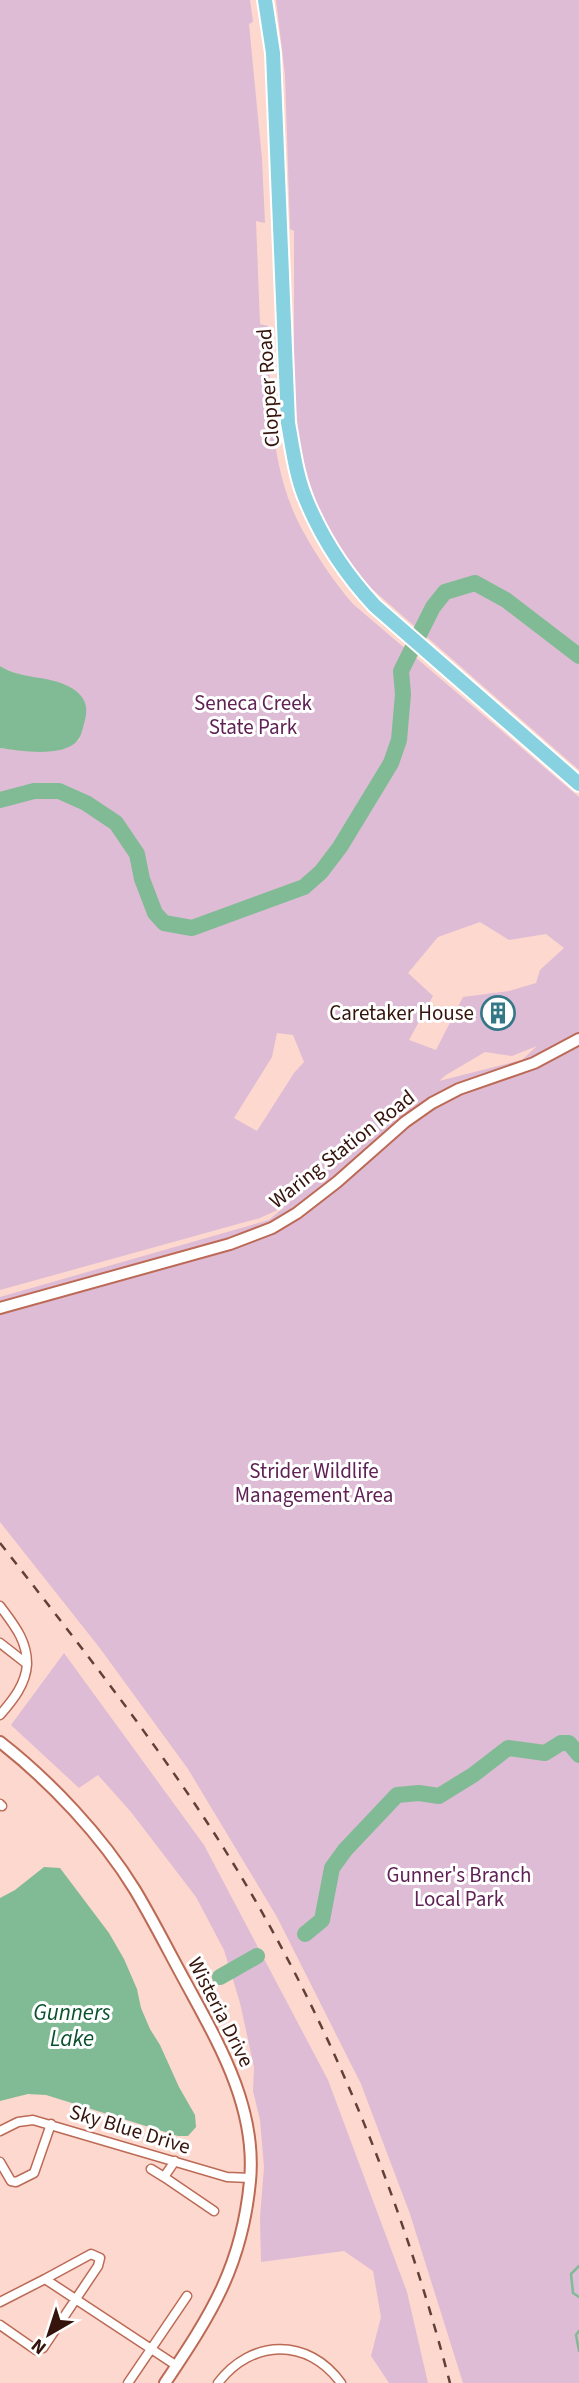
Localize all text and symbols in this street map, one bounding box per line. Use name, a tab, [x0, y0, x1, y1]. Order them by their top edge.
street label: Clopper Road	[249, 328, 287, 448]
park label: Seneca Creek State Park	[194, 688, 313, 742]
building icon: Caretaker House	[479, 994, 517, 1032]
place label: Caretaker House	[329, 998, 474, 1028]
street label: Waring Station Road	[263, 1083, 421, 1215]
park label: Strider Wildlife Management Area	[235, 1456, 393, 1510]
park label: Gunner's Branch Local Park	[386, 1860, 532, 1914]
street label: Wisteria Drive	[180, 1952, 262, 2072]
water label: Gunners Lake	[33, 1996, 111, 2055]
street label: Sky Blue Drive	[66, 2096, 194, 2162]
north arrow	[14, 2299, 84, 2369]
text: N	[26, 2332, 53, 2361]

